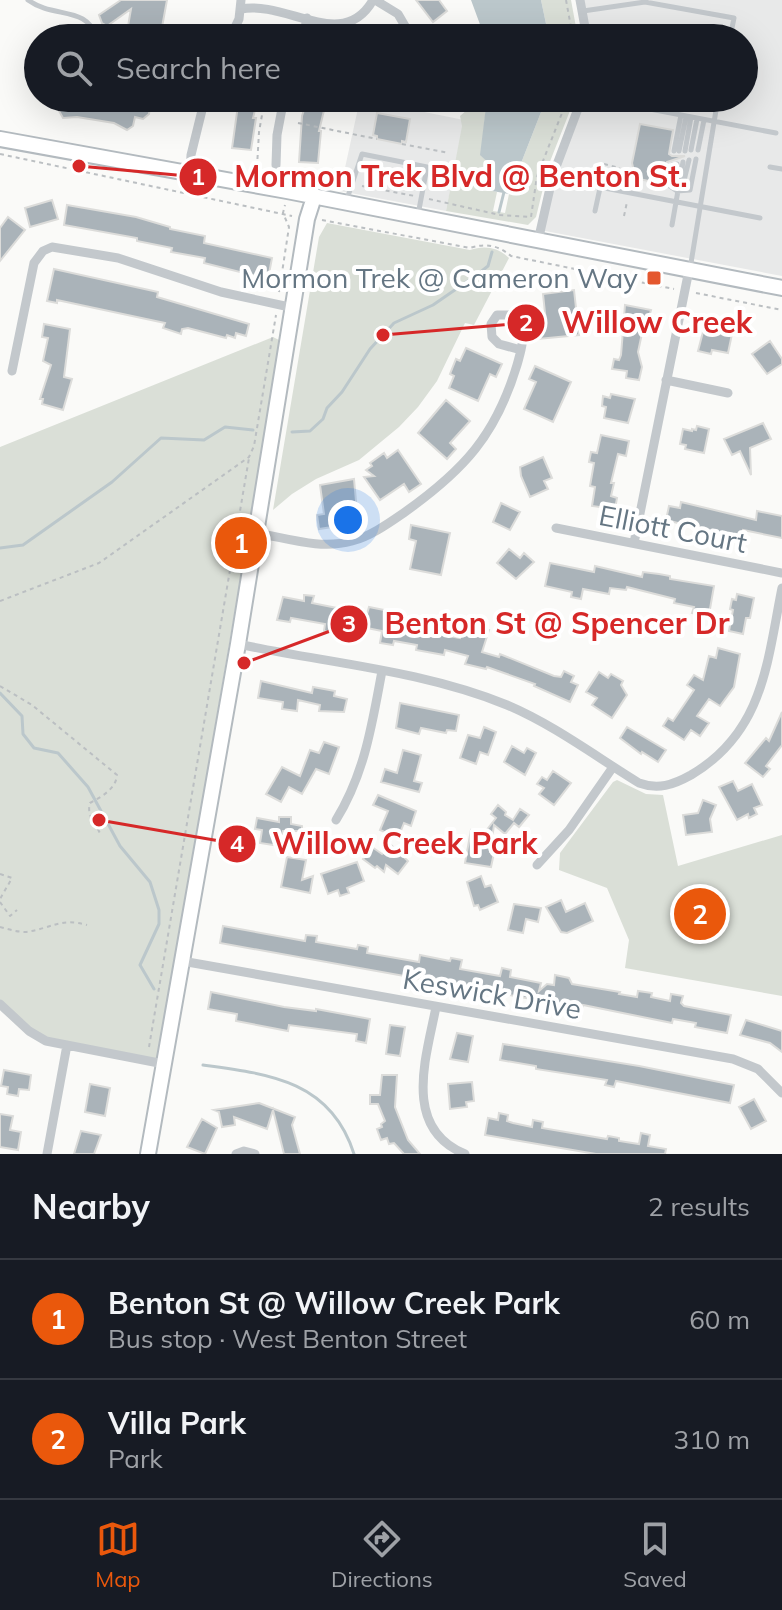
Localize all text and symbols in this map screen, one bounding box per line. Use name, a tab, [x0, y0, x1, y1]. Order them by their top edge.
search box	[24, 24, 758, 112]
icon: search	[52, 46, 96, 90]
text: Search here	[116, 49, 281, 87]
callout: Mormon Trek Blvd @ Benton St.	[178, 150, 704, 204]
text: Mormon Trek Blvd @ Benton St.	[234, 157, 688, 195]
text: 1	[191, 161, 205, 191]
place label: Mormon Trek @ Cameron Way	[241, 260, 638, 295]
marker: Mormon Trek @ Cameron Way	[645, 269, 663, 287]
callout: Willow Creek	[506, 296, 768, 350]
text: Willow Creek	[562, 303, 754, 341]
text: 2	[519, 307, 533, 337]
street label: Elliott Court	[596, 497, 750, 560]
your location	[328, 500, 368, 540]
pin: 1	[215, 513, 267, 573]
callout: Benton St @ Spencer Dr	[329, 597, 746, 651]
text: Benton St @ Spencer Dr	[385, 604, 730, 642]
text: 3	[342, 608, 356, 638]
callout: Willow Creek Park	[217, 817, 554, 871]
text: Willow Creek Park	[272, 824, 539, 862]
text: 4	[230, 828, 244, 858]
pin: 2	[674, 884, 726, 944]
street label: Keswick Drive	[400, 961, 584, 1026]
text: Nearby	[32, 1185, 150, 1228]
text: 2 results	[648, 1190, 750, 1223]
text: Benton St @ Willow Creek Park	[108, 1284, 560, 1322]
text: 1	[50, 1303, 66, 1336]
text: 60 m	[689, 1303, 750, 1336]
text: Bus stop · West Benton Street	[108, 1322, 467, 1355]
text: Villa Park	[108, 1404, 246, 1442]
text: 2	[50, 1423, 66, 1456]
text: 310 m	[674, 1423, 750, 1456]
text: Park	[108, 1442, 163, 1475]
tab: Map	[95, 1517, 141, 1593]
tab: Directions	[331, 1517, 433, 1593]
tab: Saved	[623, 1517, 687, 1593]

